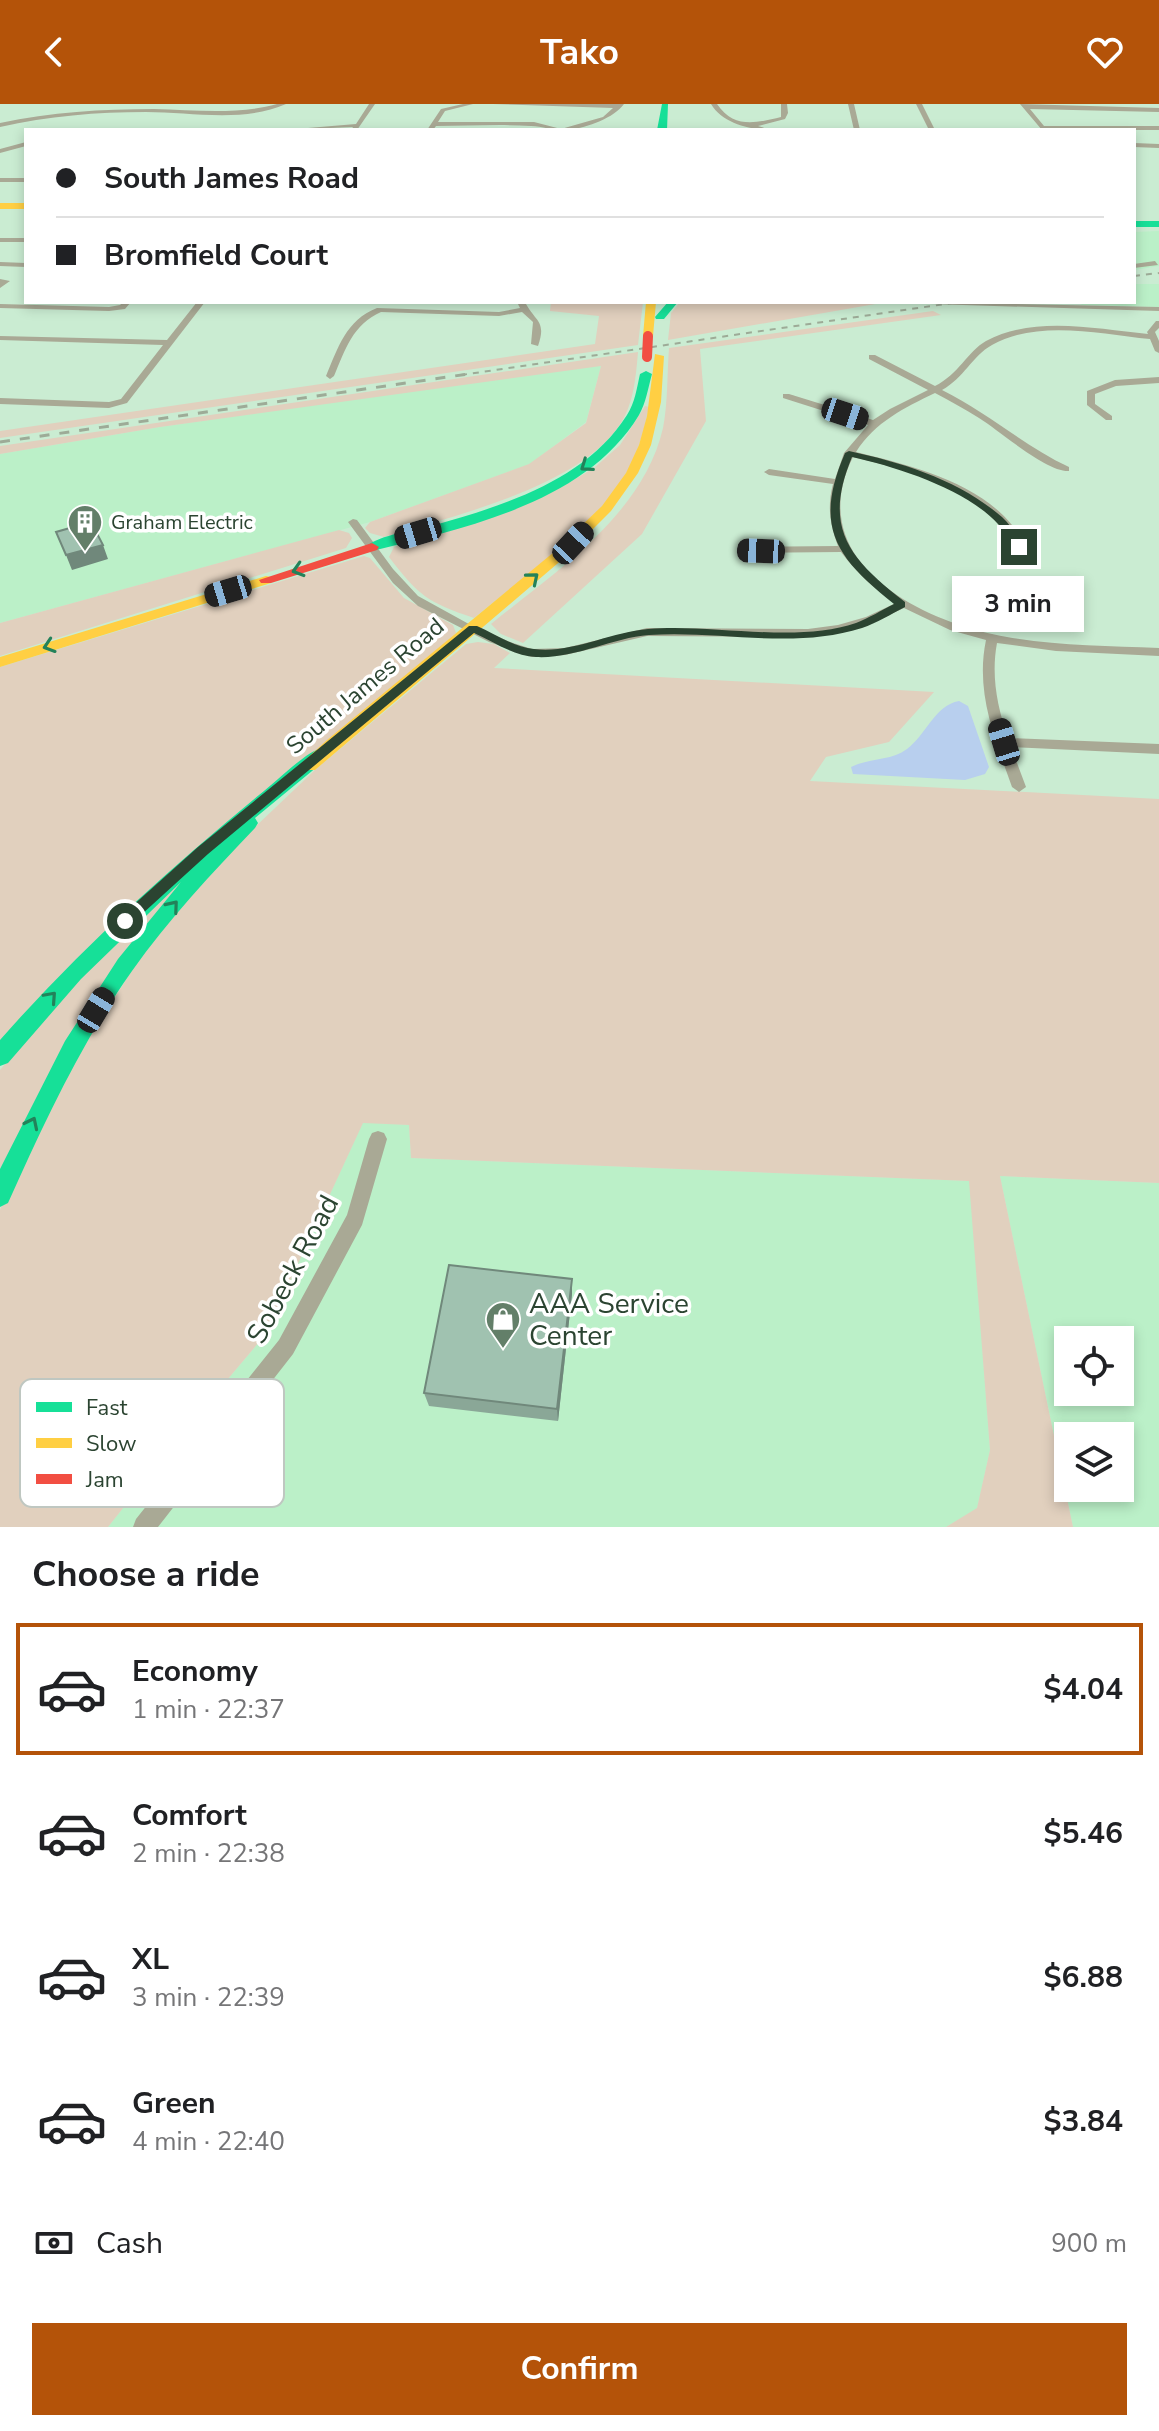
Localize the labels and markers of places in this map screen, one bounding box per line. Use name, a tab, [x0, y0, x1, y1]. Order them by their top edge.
building icon: Graham Electric	[66, 503, 104, 553]
place label: Graham Electric	[111, 509, 253, 536]
place label: AAA Service Center	[529, 1285, 689, 1355]
shop icon: AAA Service Center	[484, 1300, 522, 1350]

